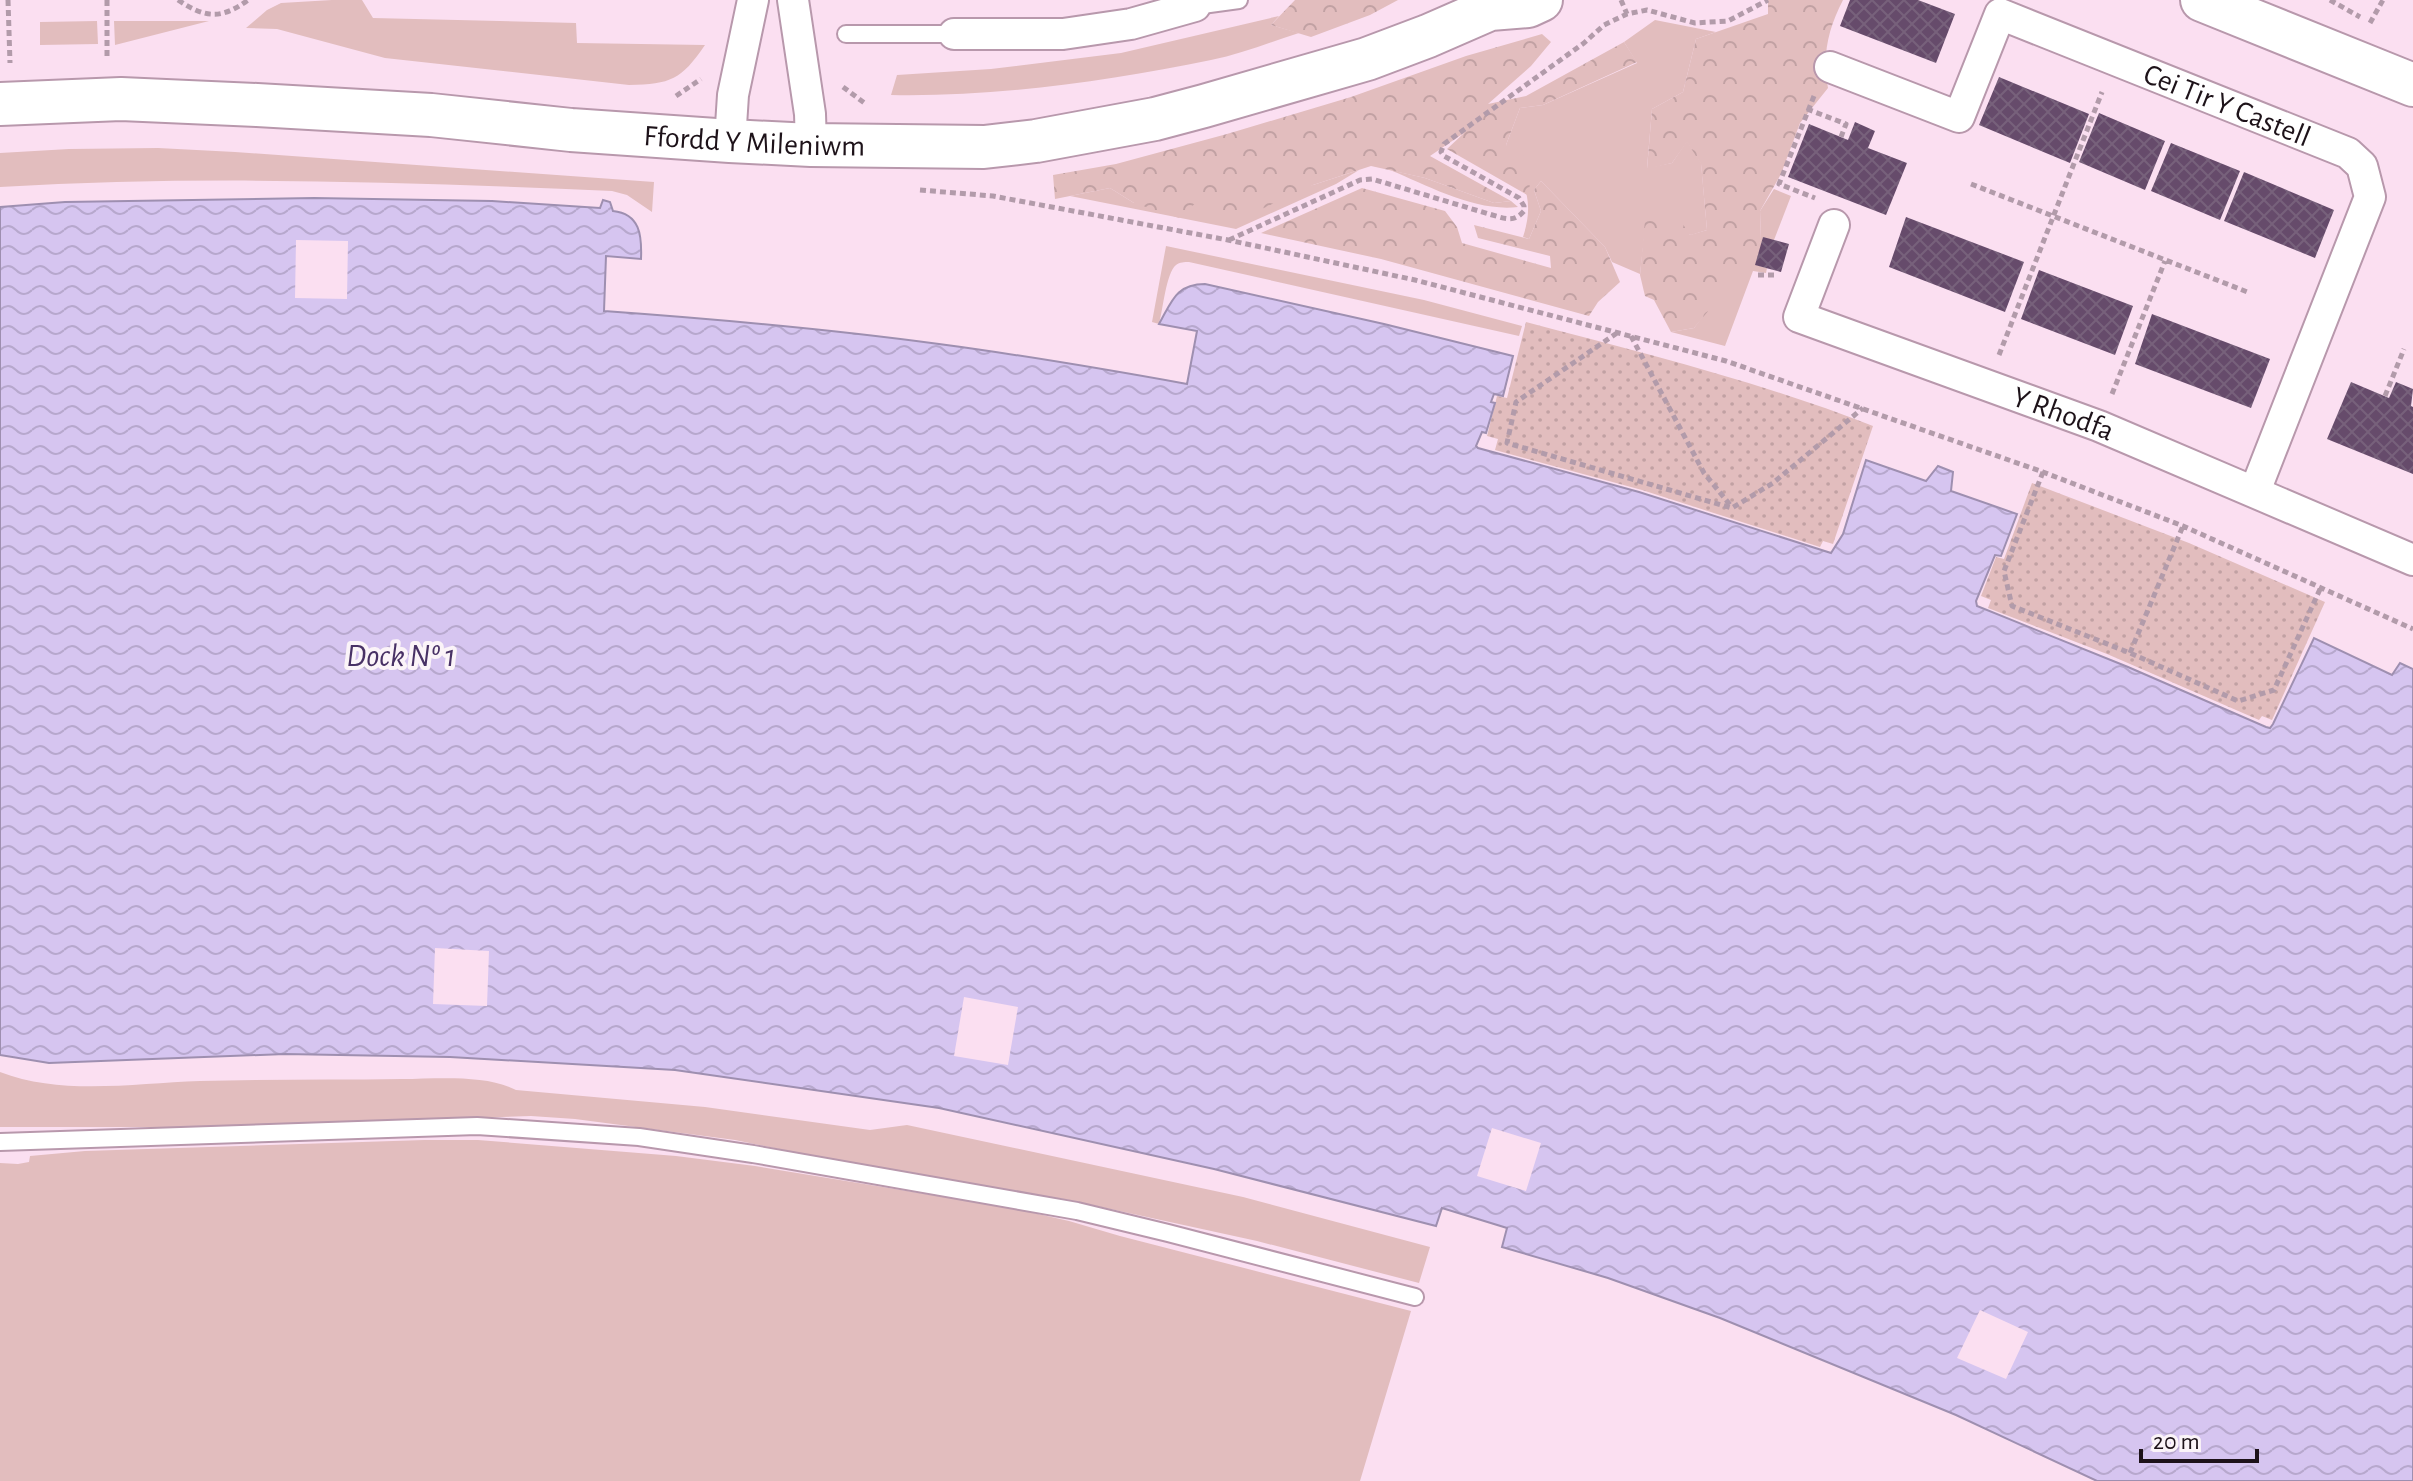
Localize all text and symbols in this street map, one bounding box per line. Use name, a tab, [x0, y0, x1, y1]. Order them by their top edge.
street label: Cei Tir Y Castell	[2139, 59, 2315, 152]
street label: Ffordd Y Mileniwm	[643, 121, 865, 162]
street label: Y Rhodfa	[2008, 382, 2119, 447]
water label: Dock Nº 1	[346, 640, 456, 672]
scale bar	[2141, 1413, 2257, 1463]
text: 20 m	[2153, 1430, 2200, 1454]

